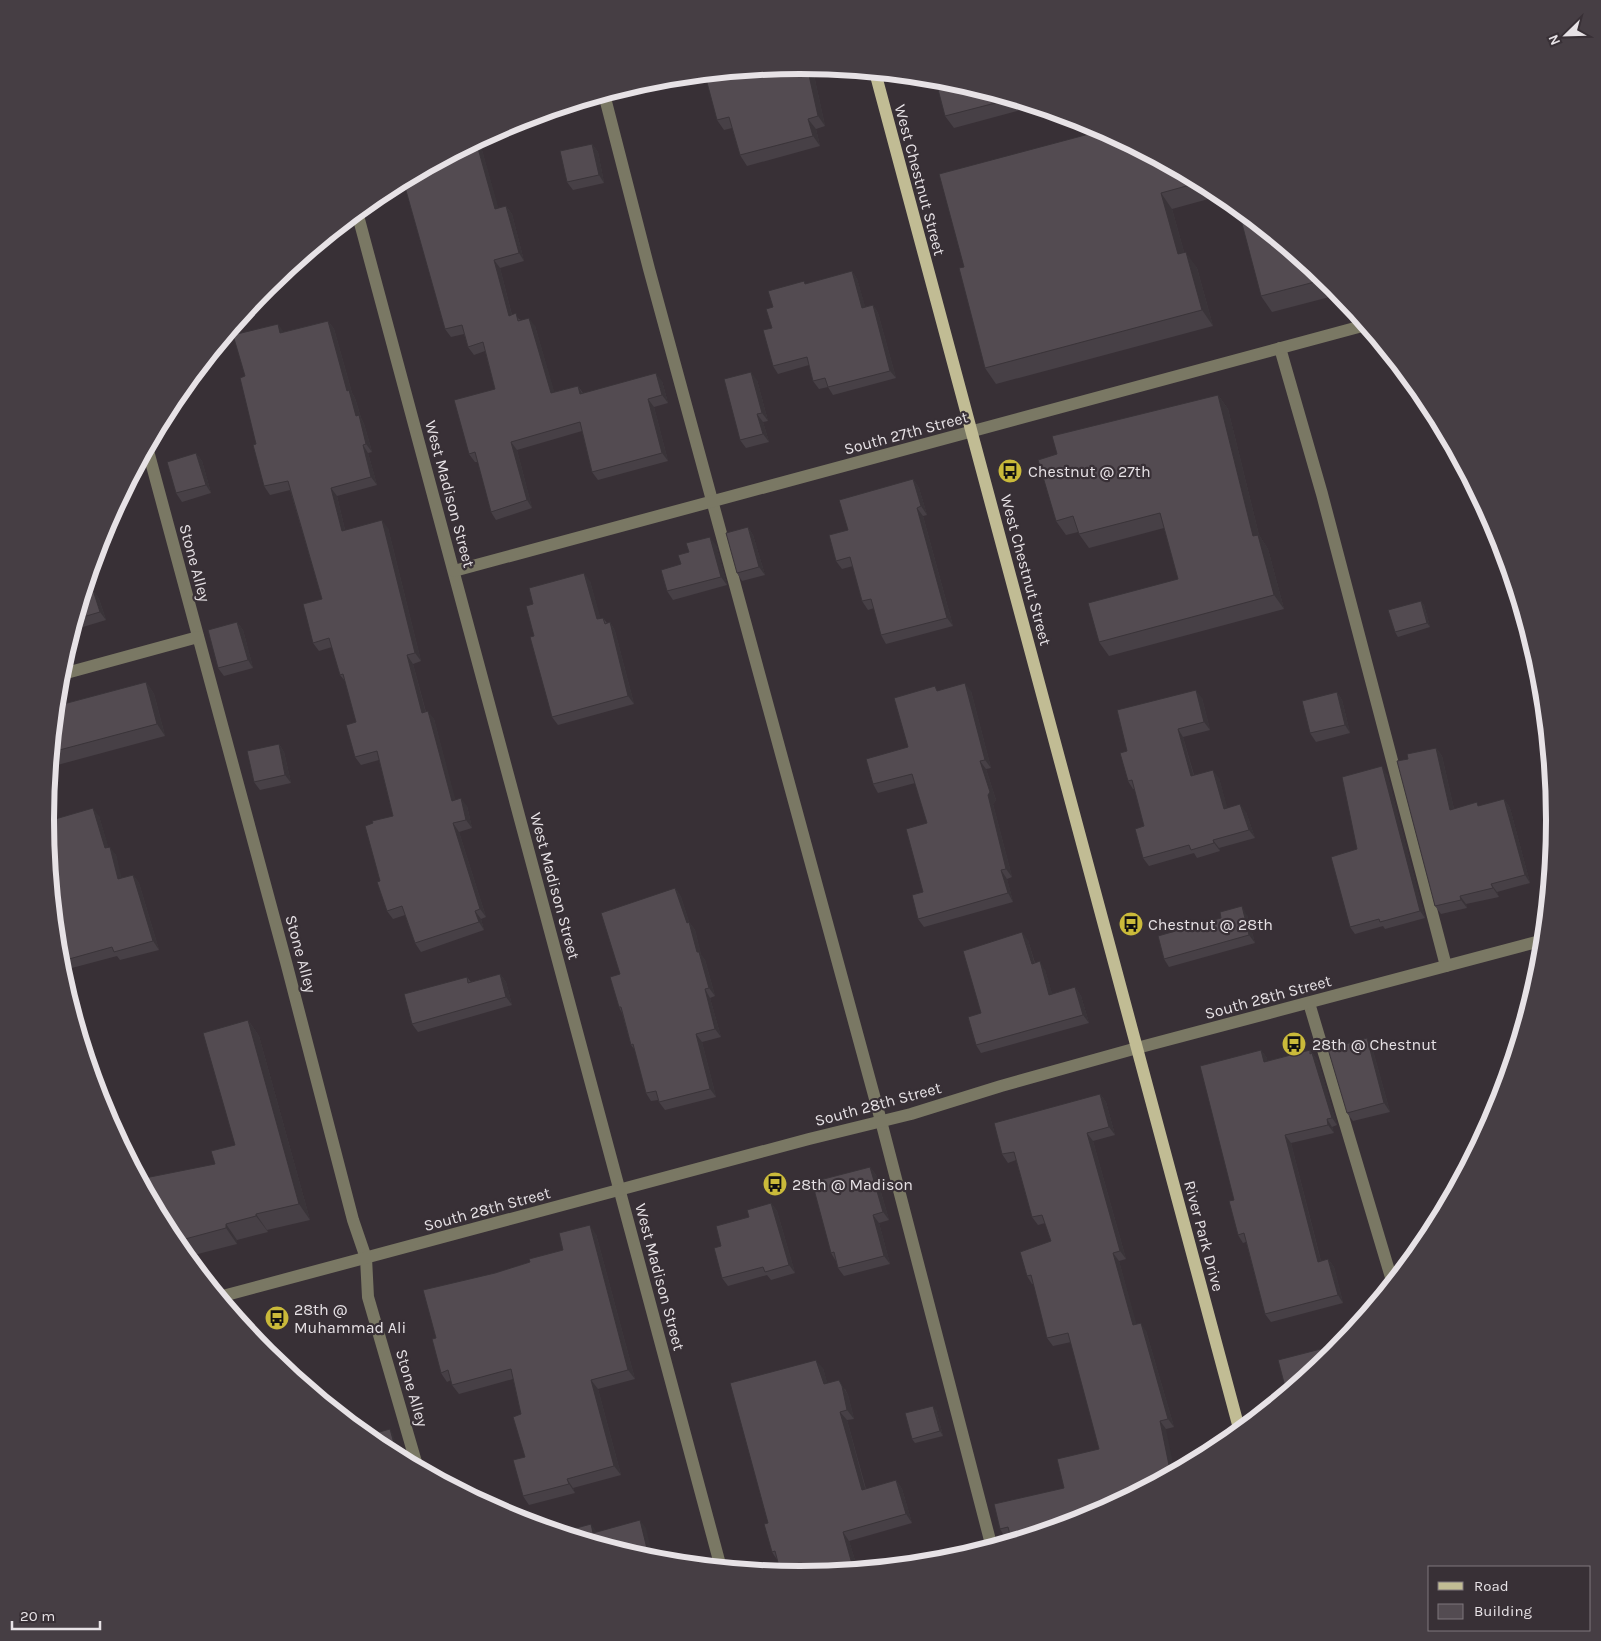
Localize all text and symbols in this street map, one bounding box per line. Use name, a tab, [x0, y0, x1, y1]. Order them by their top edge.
north arrow	[1541, 10, 1591, 60]
text: N	[1545, 32, 1564, 48]
street label: West Chestnut Street	[891, 102, 949, 258]
street label: South 27th Street	[842, 407, 970, 459]
street label: West Madison Street	[421, 418, 479, 570]
bus stop icon: Chestnut @ 27th	[997, 458, 1023, 484]
place label: Chestnut @ 27th	[1028, 462, 1151, 481]
street label: West Chestnut Street	[997, 492, 1055, 648]
street label: Stone Alley	[175, 522, 215, 605]
street label: West Madison Street	[526, 810, 584, 962]
bus stop icon: Chestnut @ 28th	[1118, 911, 1144, 937]
street label: Stone Alley	[281, 913, 321, 996]
place label: Chestnut @ 28th	[1148, 915, 1273, 934]
street label: South 28th Street	[1203, 971, 1333, 1023]
bus stop icon: 28th @ Chestnut	[1281, 1031, 1307, 1057]
place label: 28th @ Chestnut	[1312, 1035, 1437, 1054]
street label: South 28th Street	[813, 1078, 943, 1130]
bus stop icon: 28th @ Madison	[762, 1171, 788, 1197]
place label: 28th @ Madison	[792, 1175, 913, 1194]
street label: River Park Drive	[1180, 1178, 1228, 1294]
street label: South 28th Street	[422, 1183, 552, 1235]
street label: West Madison Street	[631, 1201, 689, 1353]
place label: 28th @ Muhammad Ali	[294, 1300, 406, 1337]
bus stop icon: 28th @ Muhammad Ali	[264, 1305, 290, 1331]
street label: Stone Alley	[392, 1347, 432, 1430]
legend	[1428, 1566, 1591, 1631]
text: Road	[1474, 1577, 1509, 1595]
scale bar	[12, 1598, 100, 1630]
text: Building	[1474, 1602, 1532, 1620]
text: 20 m	[20, 1607, 55, 1625]

